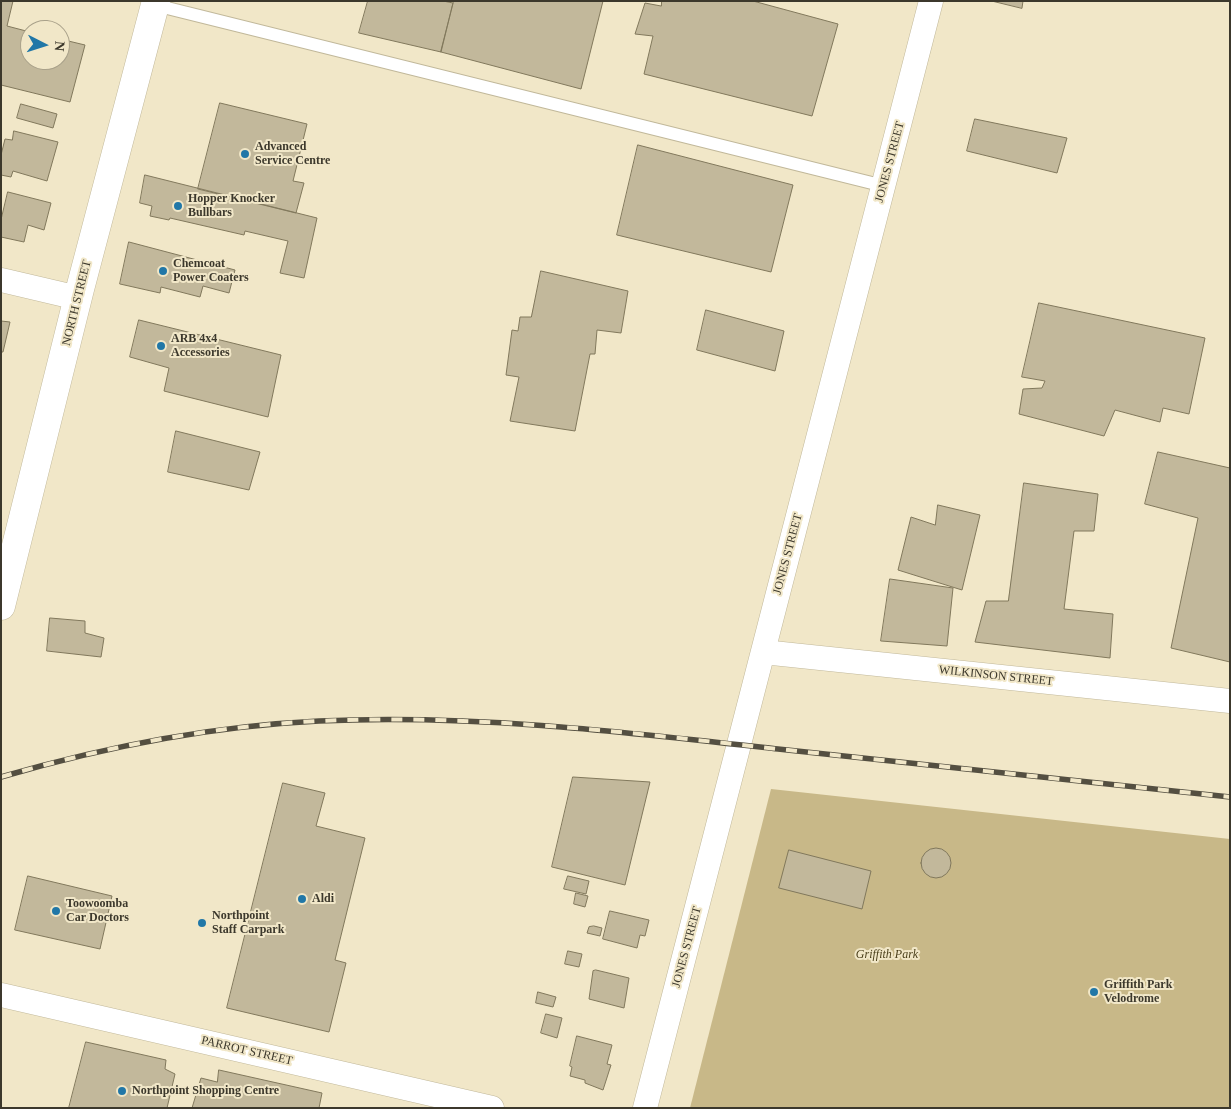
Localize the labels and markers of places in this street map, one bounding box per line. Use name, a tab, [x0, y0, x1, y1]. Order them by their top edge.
place label: Advanced Service Centre	[255, 140, 330, 168]
marker: Advanced Service Centre	[239, 148, 251, 160]
place label: Hopper Knocker Bullbars	[188, 192, 275, 220]
marker: Hopper Knocker Bullbars	[172, 200, 184, 212]
place label: Chemcoat Power Coaters	[173, 257, 249, 285]
marker: Chemcoat Power Coaters	[157, 265, 169, 277]
place label: ARB 4x4 Accessories	[171, 332, 230, 360]
marker: ARB 4x4 Accessories	[155, 340, 167, 352]
place label: Aldi	[312, 892, 334, 906]
marker: Aldi	[296, 893, 308, 905]
place label: Toowoomba Car Doctors	[66, 897, 129, 925]
marker: Toowoomba Car Doctors	[50, 905, 62, 917]
place label: Northpoint Staff Carpark	[212, 909, 284, 937]
marker: Northpoint Staff Carpark	[196, 917, 208, 929]
place label: Griffith Park Velodrome	[1104, 978, 1172, 1006]
marker: Griffith Park Velodrome	[1088, 986, 1100, 998]
place label: Northpoint Shopping Centre	[132, 1084, 279, 1098]
marker: Northpoint Shopping Centre	[116, 1085, 128, 1097]

